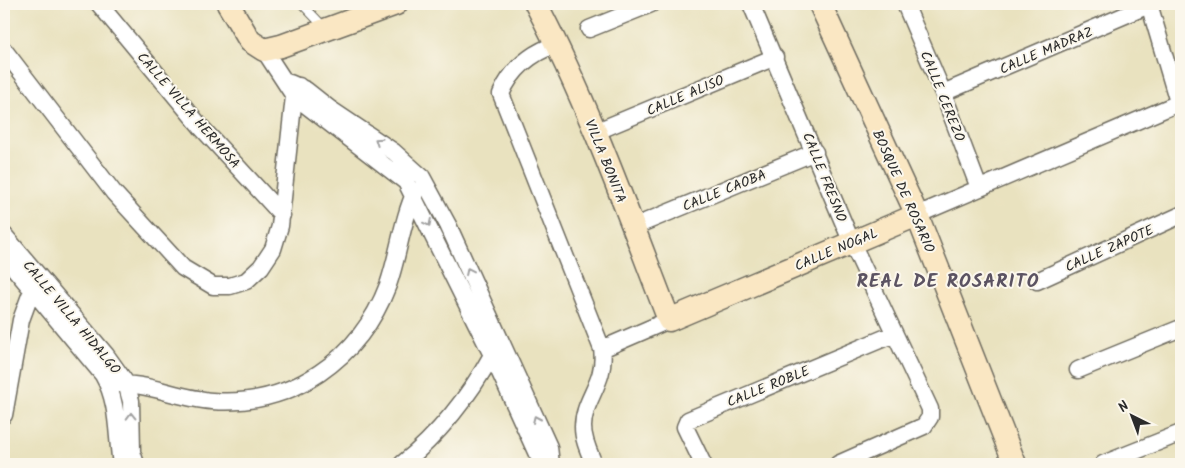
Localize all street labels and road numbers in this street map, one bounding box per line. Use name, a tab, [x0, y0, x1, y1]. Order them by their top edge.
street label: CALLE MADRAZ	[996, 21, 1097, 81]
street label: CALLE VILLA HERMOSA	[131, 47, 245, 174]
street label: CALLE CEREZO	[914, 48, 970, 145]
street label: CALLE ALISO	[643, 70, 728, 122]
street label: VILLA BONITA	[578, 116, 632, 207]
street label: BOSQUE DE ROSARIO	[866, 126, 940, 257]
street label: CALLE FRESNO	[796, 129, 852, 226]
street label: CALLE CAOBA	[679, 164, 770, 218]
street label: CALLE ZAPOTE	[1062, 219, 1158, 278]
street label: CALLE NOGAL	[791, 222, 882, 277]
street label: CALLE VILLA HIDALGO	[17, 256, 126, 380]
street label: CALLE ROBLE	[724, 360, 814, 414]

